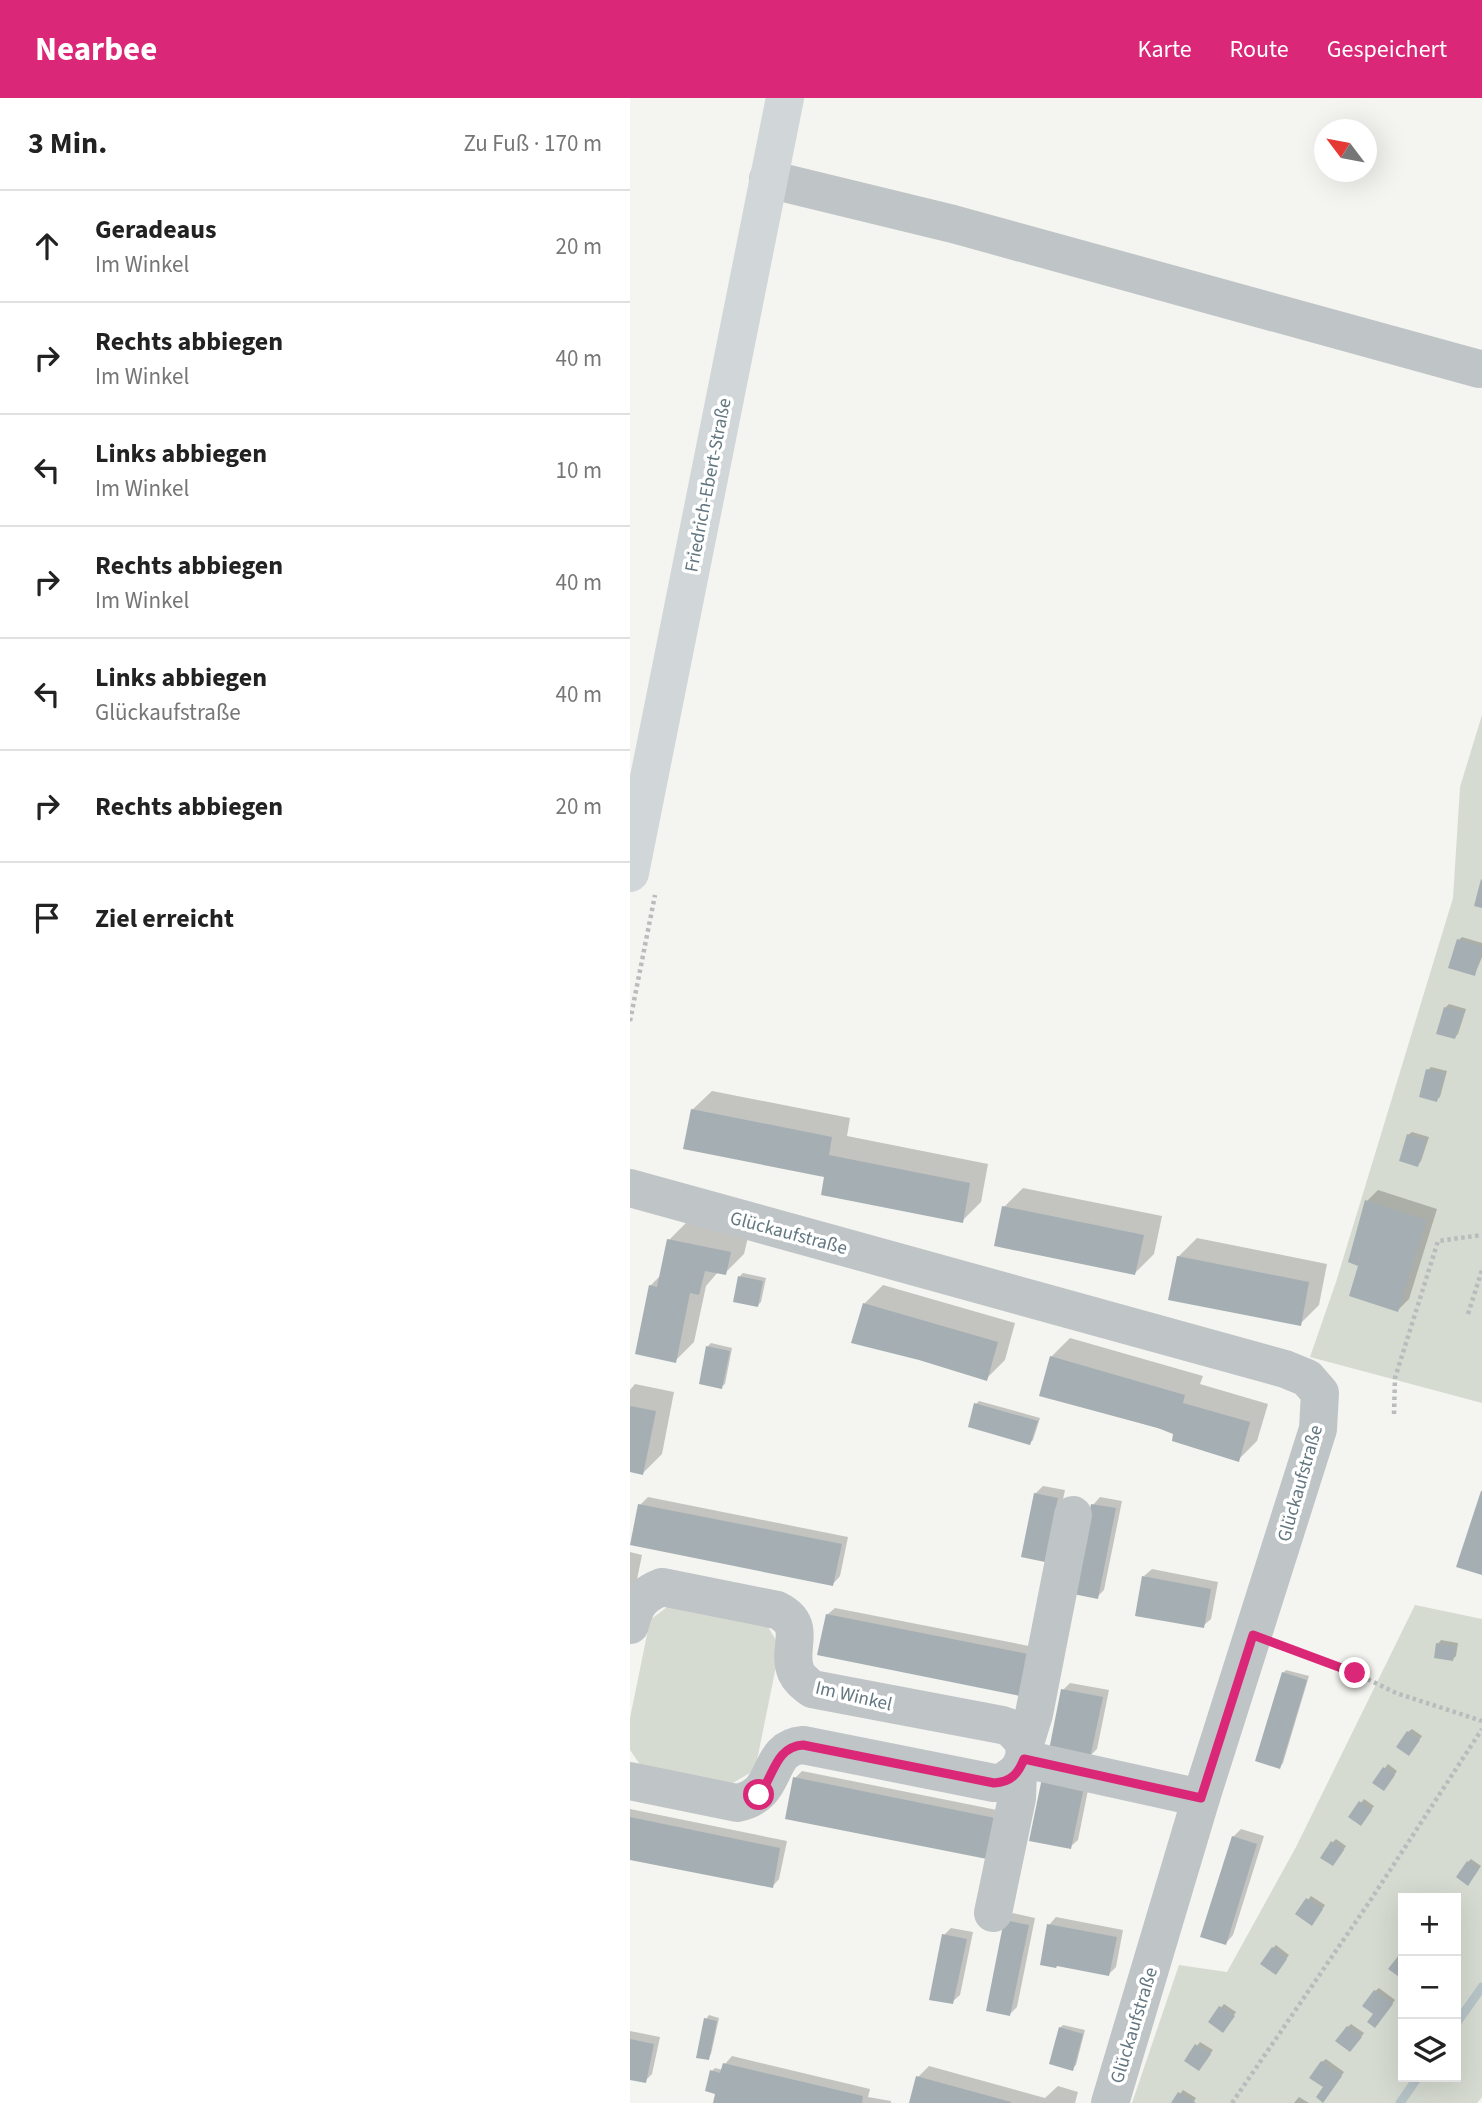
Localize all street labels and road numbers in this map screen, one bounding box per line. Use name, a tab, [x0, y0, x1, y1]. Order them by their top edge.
street label: Friedrich-Ebert-Straße	[678, 396, 739, 575]
street label: Glückaufstraße	[727, 1205, 850, 1262]
street label: Glückaufstraße	[1271, 1422, 1330, 1545]
street label: Im Winkel	[813, 1675, 895, 1718]
street label: Glückaufstraße	[1104, 1964, 1165, 2087]

